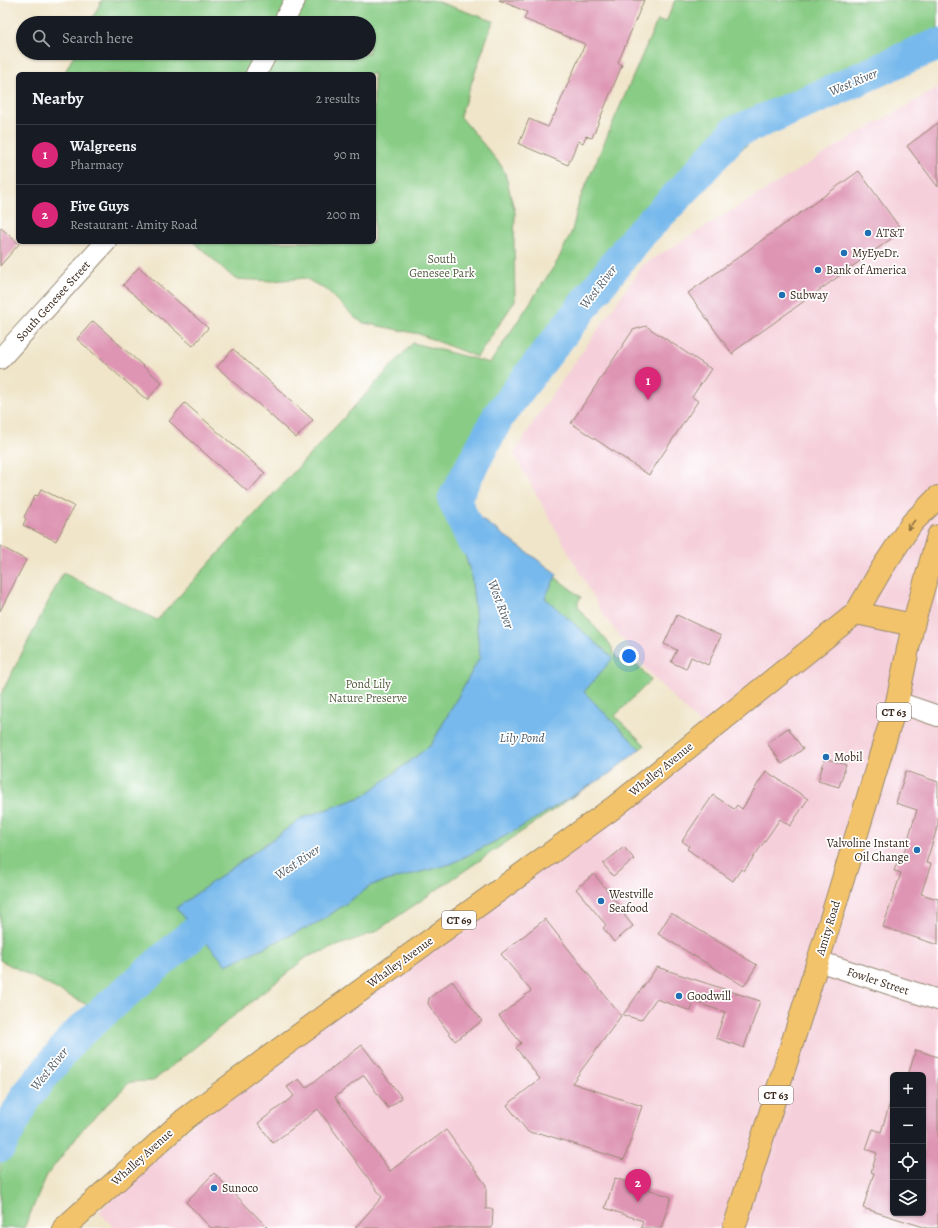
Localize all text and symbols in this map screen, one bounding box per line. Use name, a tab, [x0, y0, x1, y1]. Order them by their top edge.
search box	[16, 16, 376, 60]
icon: search	[30, 27, 52, 49]
text: Search here	[62, 28, 133, 48]
water label: West River	[826, 64, 880, 100]
text: Nearby	[32, 87, 83, 110]
text: 2 results	[316, 90, 360, 107]
text: Walgreens	[70, 136, 137, 156]
text: 1	[43, 146, 47, 163]
text: 90 m	[334, 146, 360, 163]
text: Pharmacy	[70, 156, 123, 173]
text: Five Guys	[70, 196, 129, 216]
text: 2	[42, 206, 48, 223]
text: 200 m	[327, 206, 360, 223]
text: Restaurant · Amity Road	[70, 216, 198, 233]
place label: AT&T	[875, 225, 905, 241]
marker: AT&T	[863, 228, 873, 238]
place label: MyEyeDr.	[852, 245, 900, 261]
marker: MyEyeDr.	[839, 248, 849, 258]
park label: South Genesee Park	[409, 251, 475, 281]
street label: South Genesee Street	[12, 257, 94, 345]
water label: West River	[576, 261, 621, 312]
place label: Bank of America	[826, 262, 907, 278]
marker: Bank of America	[813, 265, 823, 275]
place label: Subway	[790, 287, 828, 303]
marker: Subway	[777, 290, 787, 300]
pin: 1	[635, 367, 661, 400]
one-way arrow	[907, 520, 915, 531]
water label: West River	[484, 577, 518, 631]
your location	[619, 646, 639, 666]
park label: Pond Lily Nature Preserve	[329, 676, 407, 706]
road number: CT 63	[877, 703, 911, 721]
water label: Lily Pond	[500, 729, 544, 746]
street label: Whalley Avenue	[625, 738, 696, 800]
place label: Mobil	[834, 749, 862, 765]
marker: Mobil	[821, 752, 831, 762]
place label: Valvoline Instant Oil Change	[826, 835, 909, 865]
water label: West River	[271, 840, 323, 883]
marker: Valvoline Instant Oil Change	[912, 845, 922, 855]
place label: Westville Seafood	[608, 886, 653, 916]
marker: Westville Seafood	[596, 896, 606, 906]
street label: Amity Road	[812, 898, 844, 958]
road number: CT 69	[442, 911, 476, 929]
street label: Whalley Avenue	[363, 933, 436, 992]
street label: Fowler Street	[845, 963, 911, 999]
place label: Goodwill	[687, 988, 731, 1004]
marker: Goodwill	[674, 991, 684, 1001]
water label: West River	[26, 1043, 72, 1094]
map controls	[890, 1072, 926, 1216]
button: +	[890, 1072, 926, 1108]
road number: CT 63	[759, 1086, 793, 1104]
button: −	[890, 1108, 926, 1144]
street label: Whalley Avenue	[107, 1125, 176, 1190]
button: locate	[890, 1144, 926, 1180]
pin: 2	[625, 1169, 651, 1202]
place label: Sunoco	[222, 1180, 258, 1196]
button: layers	[890, 1180, 926, 1216]
marker: Sunoco	[209, 1183, 219, 1193]

